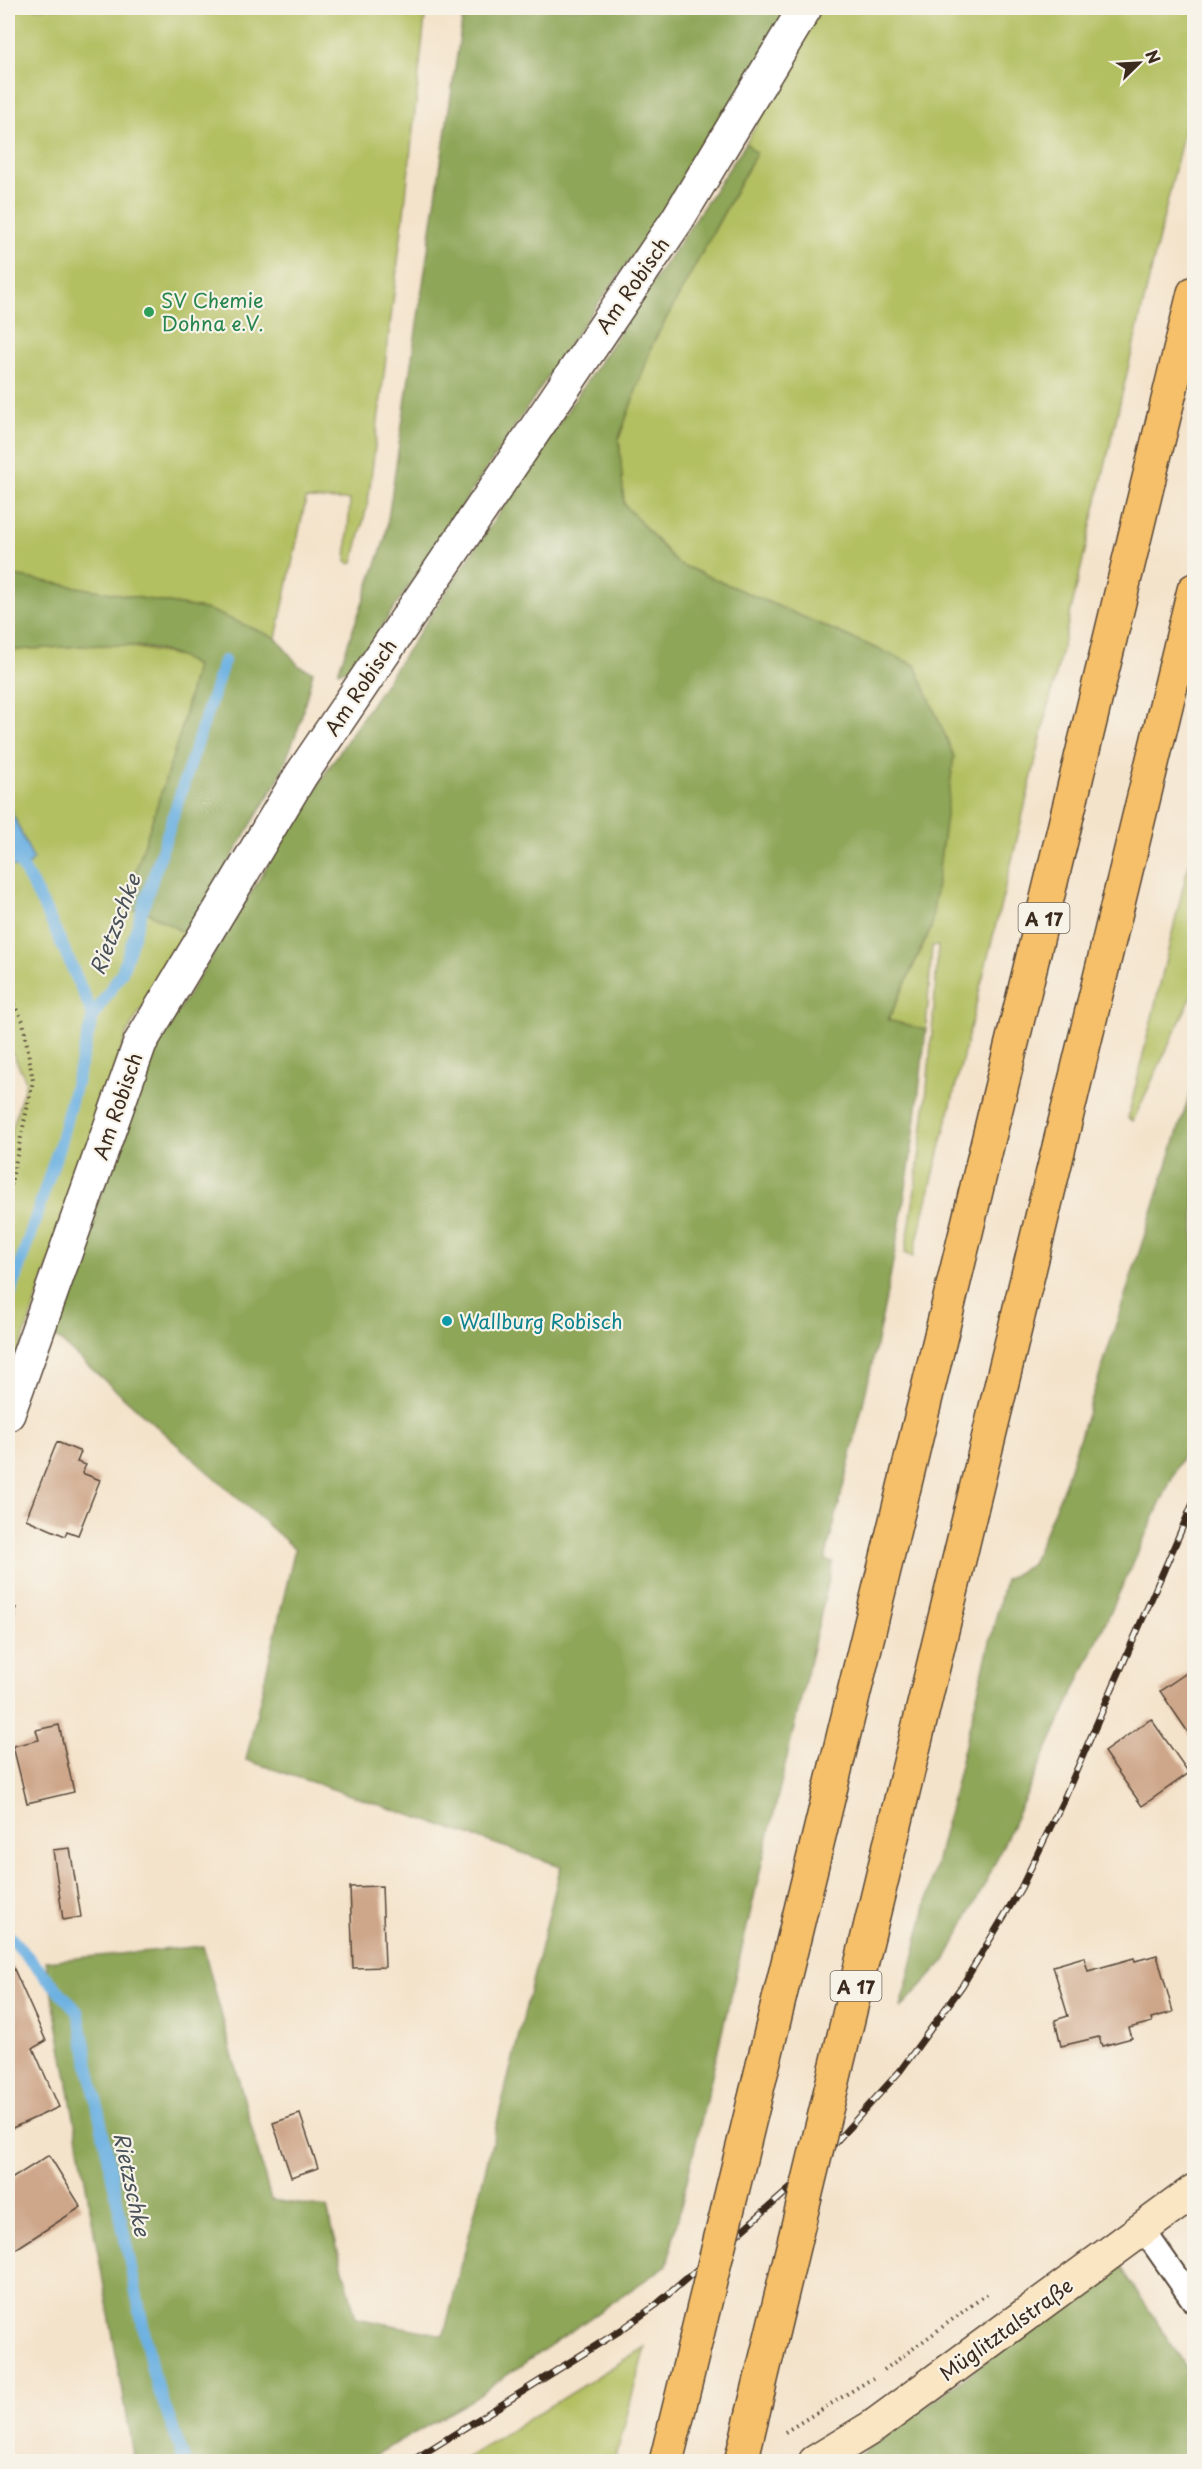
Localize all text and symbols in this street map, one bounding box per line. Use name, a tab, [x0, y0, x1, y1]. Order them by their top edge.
north arrow	[1109, 33, 1169, 93]
text: N	[1140, 46, 1167, 67]
street label: Am Robisch	[588, 231, 676, 339]
place label: SV Chemie Dohna e.V.	[161, 285, 264, 338]
marker: SV Chemie Dohna e.V.	[142, 305, 156, 319]
street label: Am Robisch	[316, 632, 404, 742]
water label: Rietzschke	[80, 867, 149, 979]
road number: A 17	[1018, 903, 1070, 933]
street label: Am Robisch	[85, 1049, 149, 1163]
place label: Wallburg Robisch	[459, 1306, 623, 1336]
marker: Wallburg Robisch	[440, 1314, 454, 1328]
road number: A 17	[830, 1971, 882, 2001]
water label: Rietzschke	[106, 2129, 160, 2241]
street label: Müglitztalstraße	[933, 2270, 1079, 2388]

